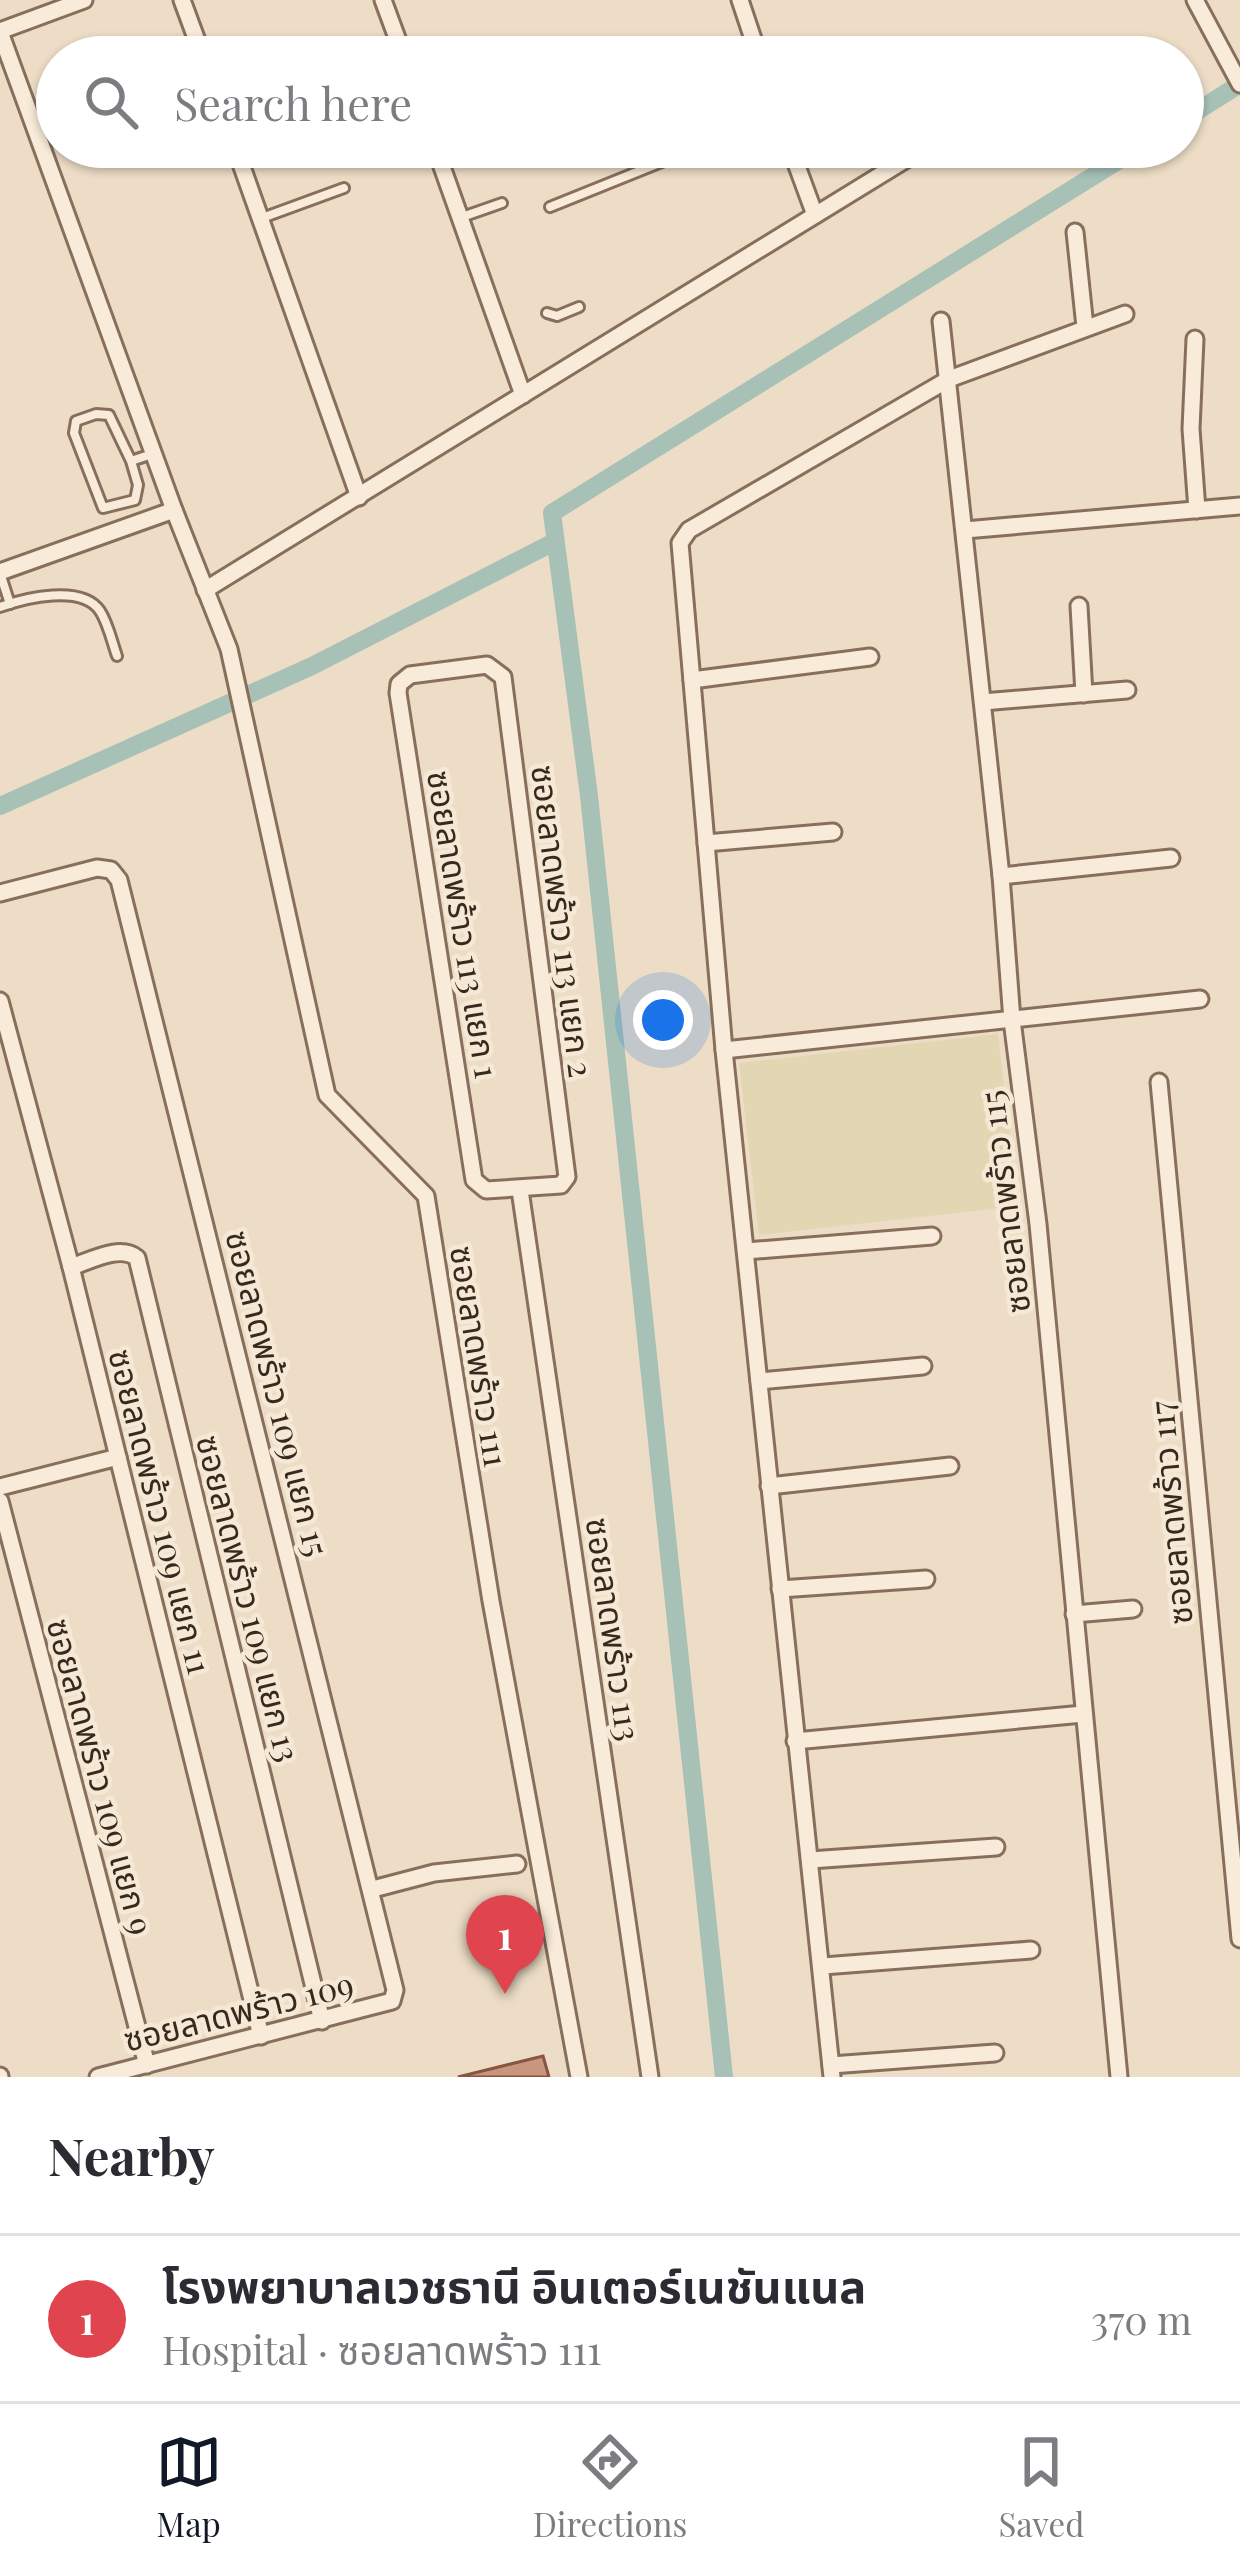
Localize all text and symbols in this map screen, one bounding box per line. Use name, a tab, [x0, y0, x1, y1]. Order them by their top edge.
search box	[36, 36, 1204, 168]
icon: search	[78, 69, 144, 135]
text: Search here	[174, 72, 412, 132]
street label: ซอยลาดพร้าว 113 แยก 2	[523, 762, 605, 1080]
street label: ซอยลาดพร้าว 113 แยก 1	[419, 767, 511, 1081]
your location	[633, 990, 693, 1050]
street label: ซอยลาดพร้าว 115	[968, 1088, 1038, 1316]
street label: ซอยลาดพร้าว 109 แยก 15	[217, 1226, 341, 1560]
street label: ซอยลาดพร้าว 111	[442, 1242, 520, 1470]
street label: ซอยลาดพร้าว 109 แยก 11	[100, 1344, 224, 1678]
street label: ซอยลาดพร้าว 117	[1137, 1399, 1201, 1627]
street label: ซอยลาดพร้าว 109 แยก 13	[188, 1430, 312, 1766]
street label: ซอยลาดพร้าว 113	[578, 1514, 652, 1744]
street label: ซอยลาดพร้าว 109 แยก 9	[39, 1613, 165, 1939]
pin: 1	[466, 1895, 544, 1994]
street label: ซอยลาดพร้าว 109	[119, 1960, 357, 2060]
text: Nearby	[48, 2121, 214, 2189]
text: โรงพยาบาลเวชธานี อินเตอร์เนชันแนล	[162, 2254, 866, 2314]
text: 1	[80, 2293, 94, 2345]
text: 370 m	[1091, 2293, 1192, 2345]
text: Hospital · ซอยลาดพร้าว 111	[162, 2323, 601, 2375]
tab: Map	[156, 2429, 222, 2545]
tab: Directions	[533, 2429, 687, 2545]
tab: Saved	[999, 2429, 1084, 2545]

